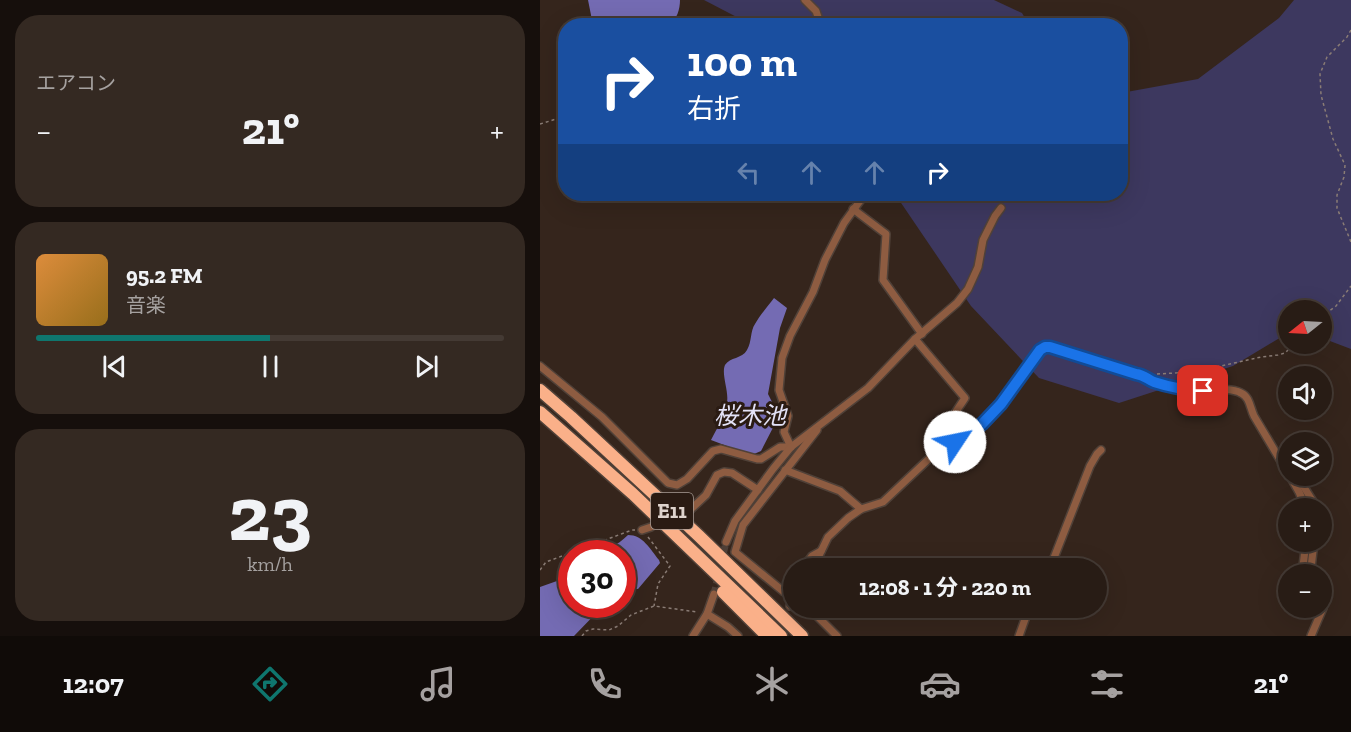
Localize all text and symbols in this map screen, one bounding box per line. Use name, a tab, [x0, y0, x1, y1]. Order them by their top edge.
text: 100 m	[687, 36, 797, 87]
icon: right	[588, 42, 666, 120]
text: エアコン	[36, 71, 116, 95]
text: 右折	[687, 93, 741, 125]
text: 21°	[242, 102, 300, 156]
text: −	[36, 111, 51, 150]
text: +	[490, 111, 504, 150]
icon: left	[732, 156, 765, 189]
icon: ahead	[795, 156, 828, 189]
icon: ahead	[858, 156, 891, 189]
icon: right	[921, 156, 954, 189]
text: 95.2 FM	[126, 262, 202, 289]
text: 音楽	[126, 293, 166, 317]
north arrow	[1278, 300, 1332, 354]
map controls	[1278, 300, 1332, 618]
icon: previous	[98, 350, 131, 383]
icon: pause	[254, 350, 287, 383]
icon: next	[410, 350, 443, 383]
pin	[1177, 365, 1228, 416]
button: sound	[1278, 366, 1332, 420]
icon: arrive	[1186, 374, 1219, 407]
water label: 桜木池	[714, 401, 788, 430]
position arrow	[923, 410, 987, 474]
button: layers	[1278, 432, 1332, 486]
text: 23	[228, 466, 312, 560]
road number: E11	[651, 493, 693, 529]
button: +	[1278, 498, 1332, 552]
speed limit sign: 30	[558, 540, 636, 618]
text: km/h	[247, 552, 293, 576]
button: −	[1278, 564, 1332, 618]
text: 12:08 · 1 分 · 220 m	[859, 574, 1031, 601]
icon: directions	[249, 663, 291, 705]
icon: music	[417, 663, 459, 705]
icon: phone	[584, 663, 626, 705]
icon: climate	[751, 663, 793, 705]
icon: car	[919, 663, 961, 705]
icon: filters	[1086, 663, 1128, 705]
text: 12:07	[63, 668, 124, 700]
text: 21°	[1254, 668, 1288, 700]

